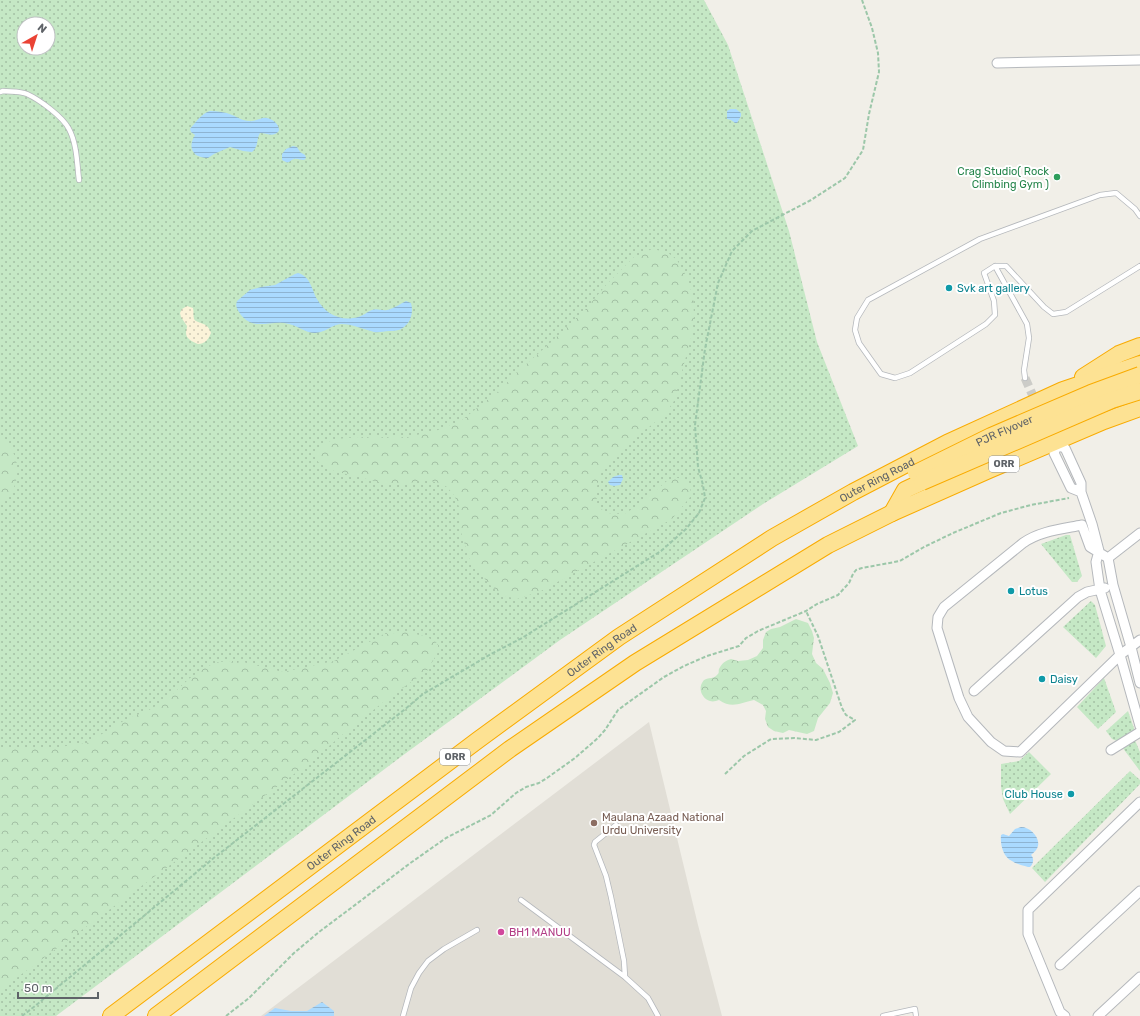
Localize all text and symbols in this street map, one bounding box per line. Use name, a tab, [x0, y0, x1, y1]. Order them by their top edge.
north arrow	[16, 16, 56, 56]
text: N	[35, 21, 49, 36]
place label: Crag Studio( Rock Climbing Gym )	[957, 165, 1049, 191]
marker: Crag Studio( Rock Climbing Gym )	[1052, 172, 1062, 182]
place label: Svk art gallery	[957, 282, 1030, 295]
marker: Svk art gallery	[944, 283, 954, 293]
street label: PJR Flyover	[974, 412, 1036, 449]
street label: Outer Ring Road	[837, 455, 917, 505]
road number: ORR	[989, 456, 1019, 472]
place label: Lotus	[1019, 585, 1048, 598]
marker: Lotus	[1006, 586, 1016, 596]
street label: Outer Ring Road	[564, 621, 639, 680]
place label: Daisy	[1050, 673, 1078, 686]
marker: Daisy	[1037, 674, 1047, 684]
road number: ORR	[440, 749, 470, 765]
place label: Club House	[1005, 788, 1063, 801]
marker: Club House	[1066, 789, 1076, 799]
place label: Maulana Azaad National Urdu University	[602, 811, 724, 837]
street label: Outer Ring Road	[304, 813, 378, 873]
marker: Maulana Azaad National Urdu University	[589, 818, 599, 828]
place label: BH1 MANUU	[509, 926, 571, 939]
marker: BH1 MANUU	[496, 927, 506, 937]
scale bar	[18, 974, 98, 1000]
text: 50 m	[24, 981, 52, 995]

